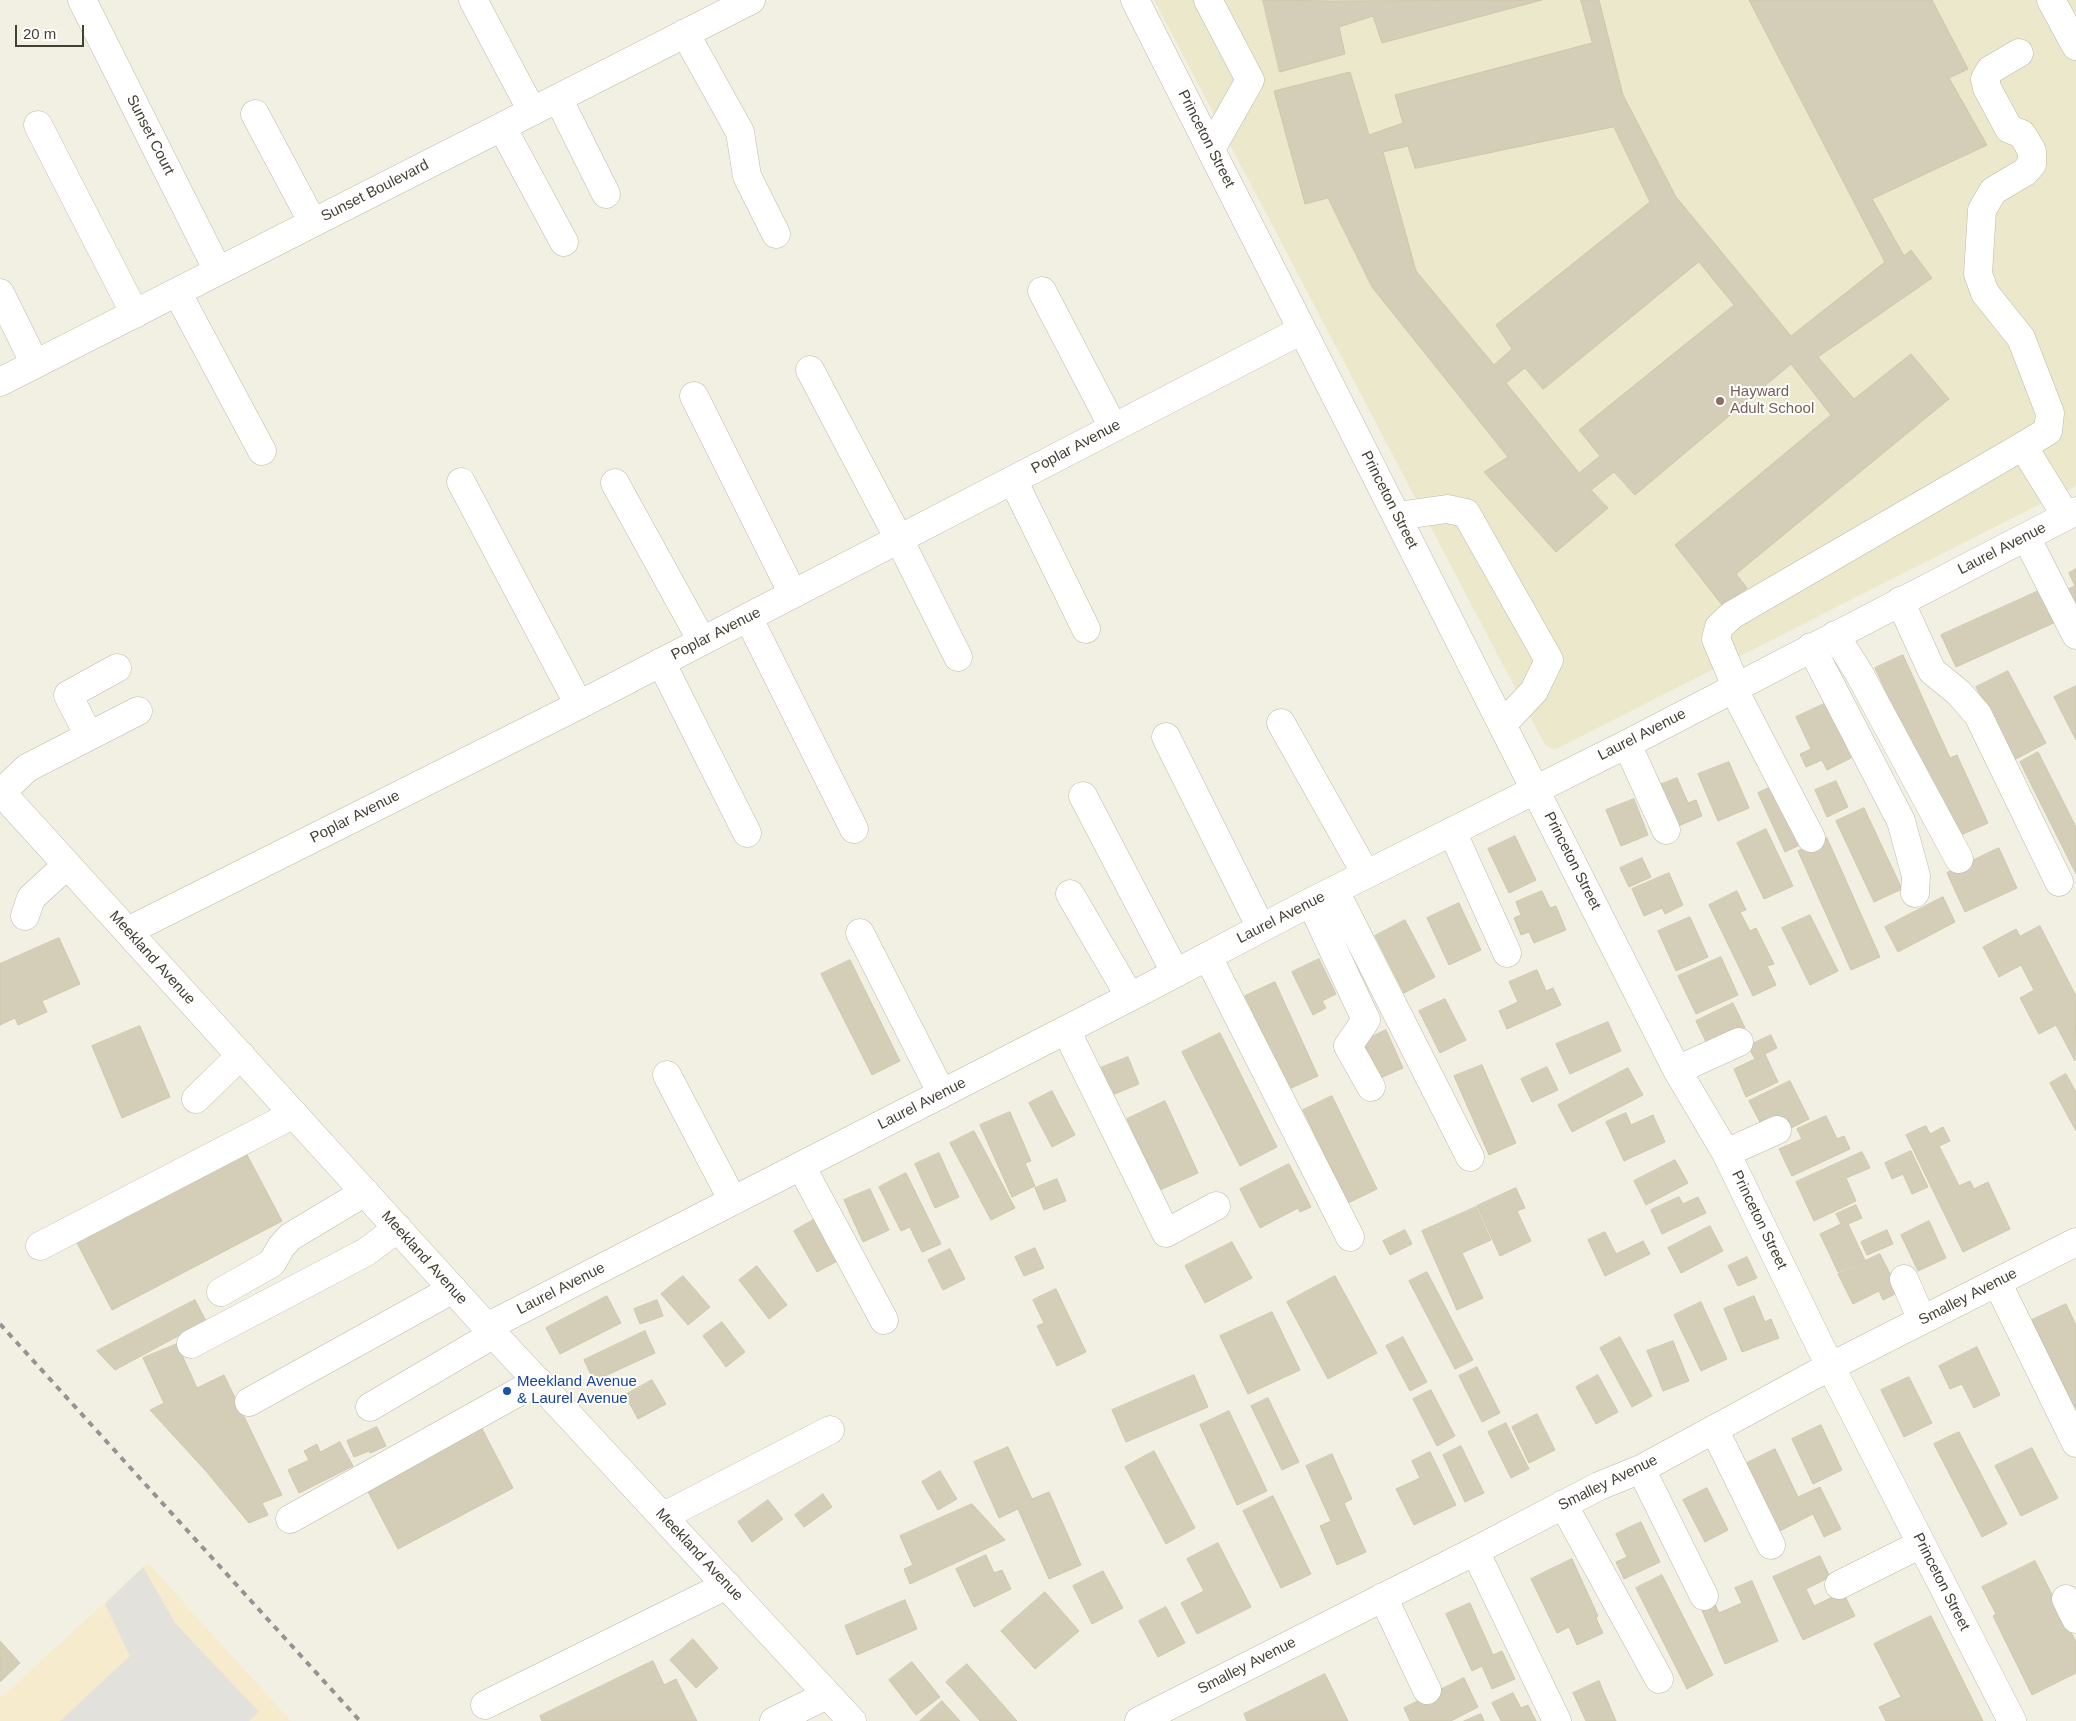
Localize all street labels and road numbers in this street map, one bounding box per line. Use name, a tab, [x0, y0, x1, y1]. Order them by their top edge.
street label: Princeton Street	[1174, 87, 1238, 191]
street label: Sunset Court	[122, 92, 178, 178]
street label: Sunset Boulevard	[318, 156, 432, 226]
street label: Poplar Avenue	[1028, 416, 1124, 478]
street label: Princeton Street	[1357, 448, 1421, 552]
street label: Laurel Avenue	[1955, 519, 2049, 579]
street label: Poplar Avenue	[668, 604, 764, 664]
street label: Laurel Avenue	[1595, 705, 1689, 765]
street label: Poplar Avenue	[307, 787, 403, 847]
street label: Princeton Street	[1540, 809, 1604, 913]
street label: Laurel Avenue	[1234, 888, 1328, 948]
street label: Meekland Avenue	[105, 907, 199, 1009]
street label: Laurel Avenue	[875, 1074, 969, 1134]
street label: Princeton Street	[1727, 1168, 1791, 1272]
street label: Meekland Avenue	[377, 1207, 471, 1309]
street label: Laurel Avenue	[514, 1259, 608, 1319]
street label: Smalley Avenue	[1916, 1264, 2020, 1330]
street label: Smalley Avenue	[1555, 1451, 1661, 1515]
street label: Meekland Avenue	[652, 1505, 746, 1605]
street label: Princeton Street	[1909, 1530, 1973, 1634]
street label: Smalley Avenue	[1195, 1633, 1299, 1699]

